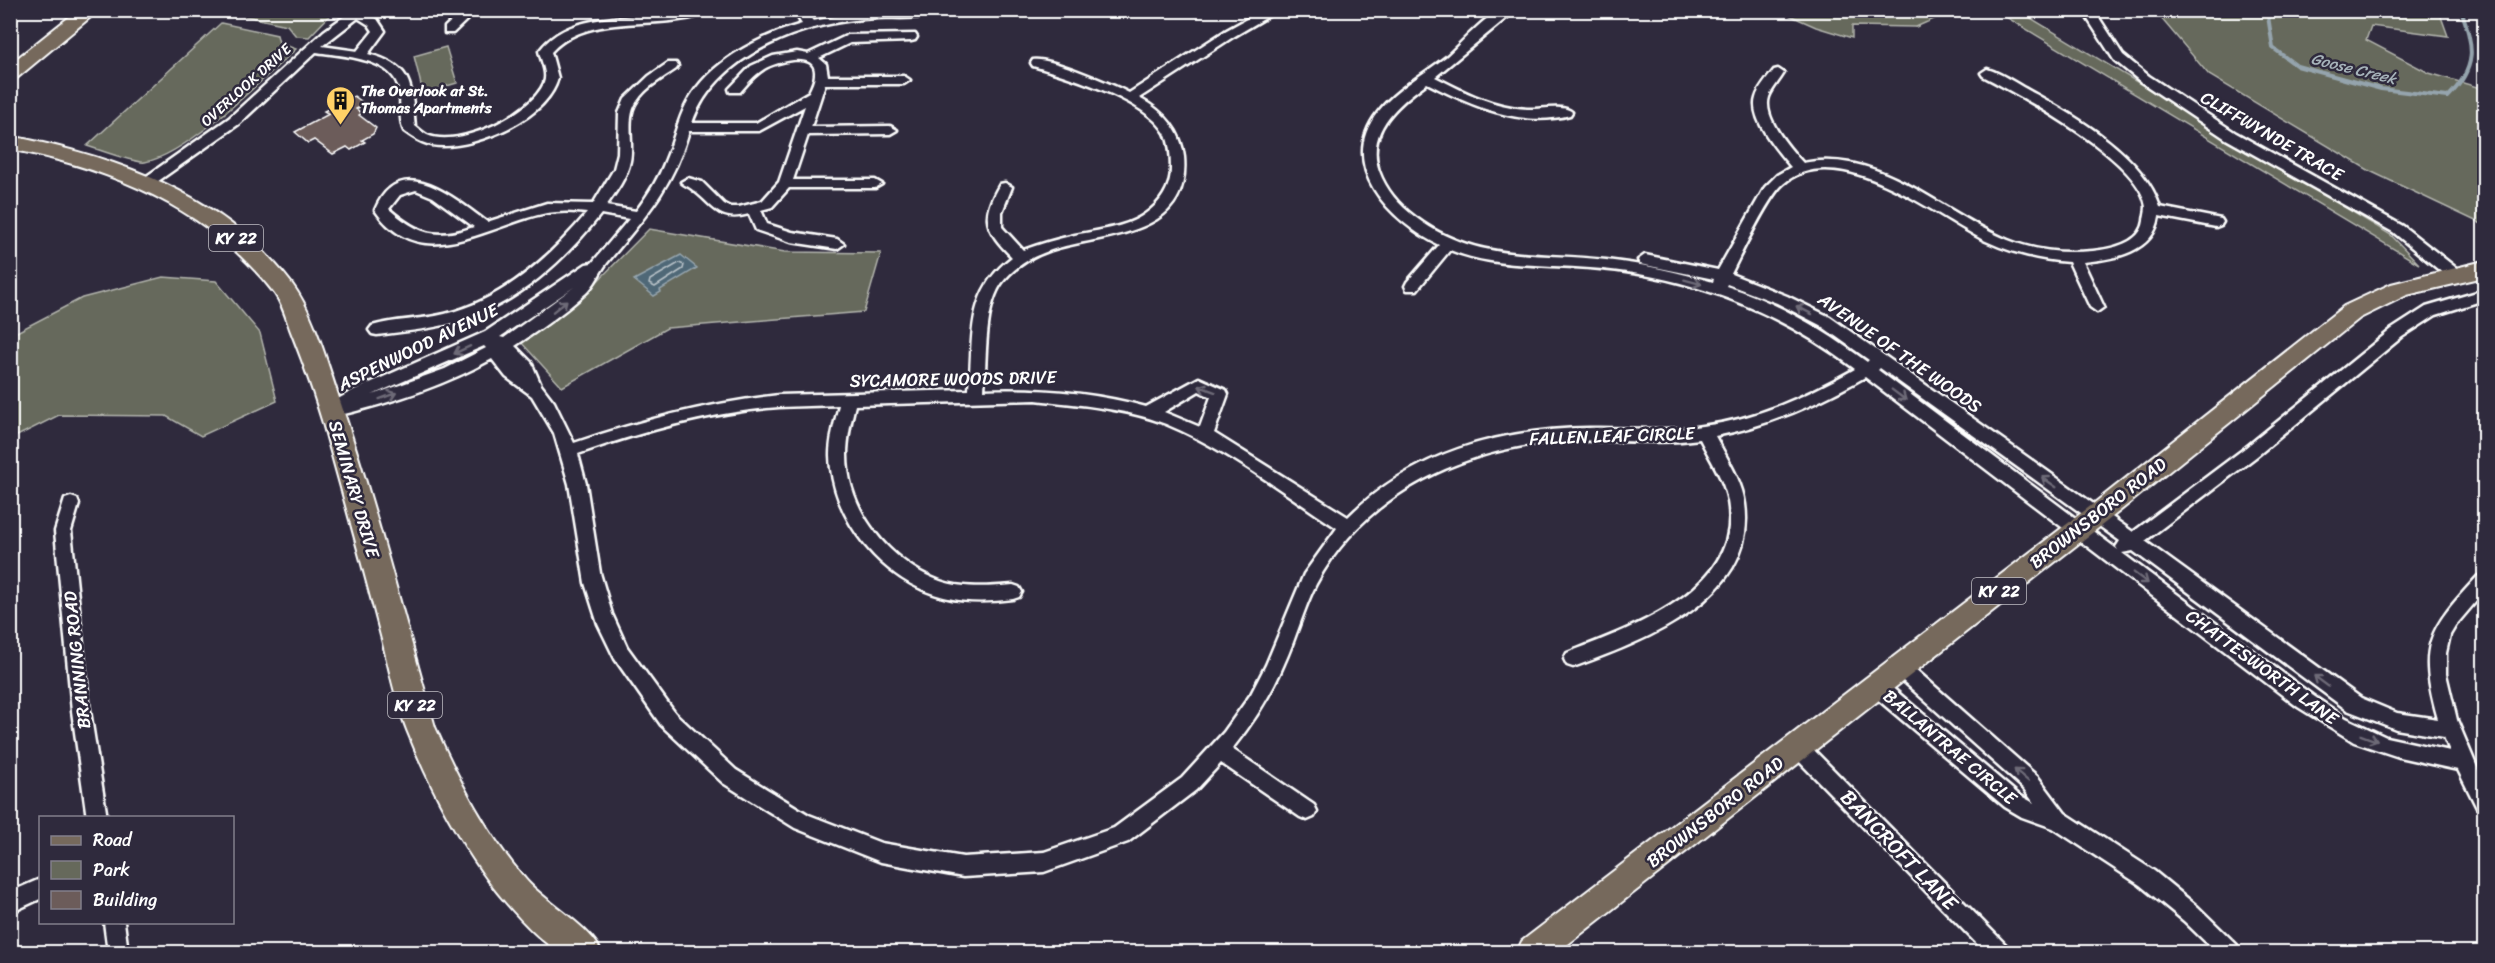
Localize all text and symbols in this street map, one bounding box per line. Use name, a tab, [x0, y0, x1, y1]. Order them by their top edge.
street label: OVERLOOK DRIVE	[194, 36, 299, 133]
water label: Goose Creek	[2308, 44, 2401, 93]
place label: The Overlook at St. Thomas Apartments	[361, 78, 493, 121]
street label: CLIFFWYNDE TRACE	[2194, 82, 2351, 191]
building icon: The Overlook at St. Thomas Apartments	[324, 84, 356, 126]
road number: KY 22	[209, 225, 263, 251]
one-way arrow	[1684, 277, 1703, 288]
street label: AVENUE OF THE WOODS	[1810, 284, 1989, 422]
street label: ASPENWOOD AVENUE	[331, 294, 505, 400]
one-way arrow	[552, 299, 568, 312]
one-way arrow	[1795, 304, 1813, 315]
one-way arrow	[453, 346, 471, 357]
street label: SYCAMORE WOODS DRIVE	[849, 361, 1058, 397]
one-way arrow	[1199, 382, 1217, 393]
one-way arrow	[1891, 389, 1907, 401]
one-way arrow	[378, 390, 397, 401]
street label: SEMINARY DRIVE	[319, 416, 389, 562]
street label: FALLEN LEAF CIRCLE	[1529, 417, 1696, 455]
street label: BROWNSBORO ROAD	[2022, 449, 2174, 577]
one-way arrow	[2042, 476, 2058, 488]
one-way arrow	[2133, 572, 2149, 585]
road number: KY 22	[1972, 578, 2026, 604]
street label: BRANNING ROAD	[54, 589, 100, 731]
street label: CHATTESWORTH LANE	[2179, 600, 2346, 734]
one-way arrow	[2314, 675, 2330, 687]
street label: BALLANTRAE CIRCLE	[1876, 681, 2025, 814]
road number: KY 22	[388, 692, 442, 718]
one-way arrow	[2359, 734, 2378, 745]
street label: BROWNSBORO ROAD	[1639, 748, 1791, 876]
one-way arrow	[2013, 768, 2029, 781]
street label: BANCROFT LANE	[1831, 780, 1968, 921]
legend	[39, 816, 234, 924]
text: Road	[93, 824, 133, 856]
text: Park	[93, 854, 130, 886]
text: Building	[93, 884, 157, 916]

